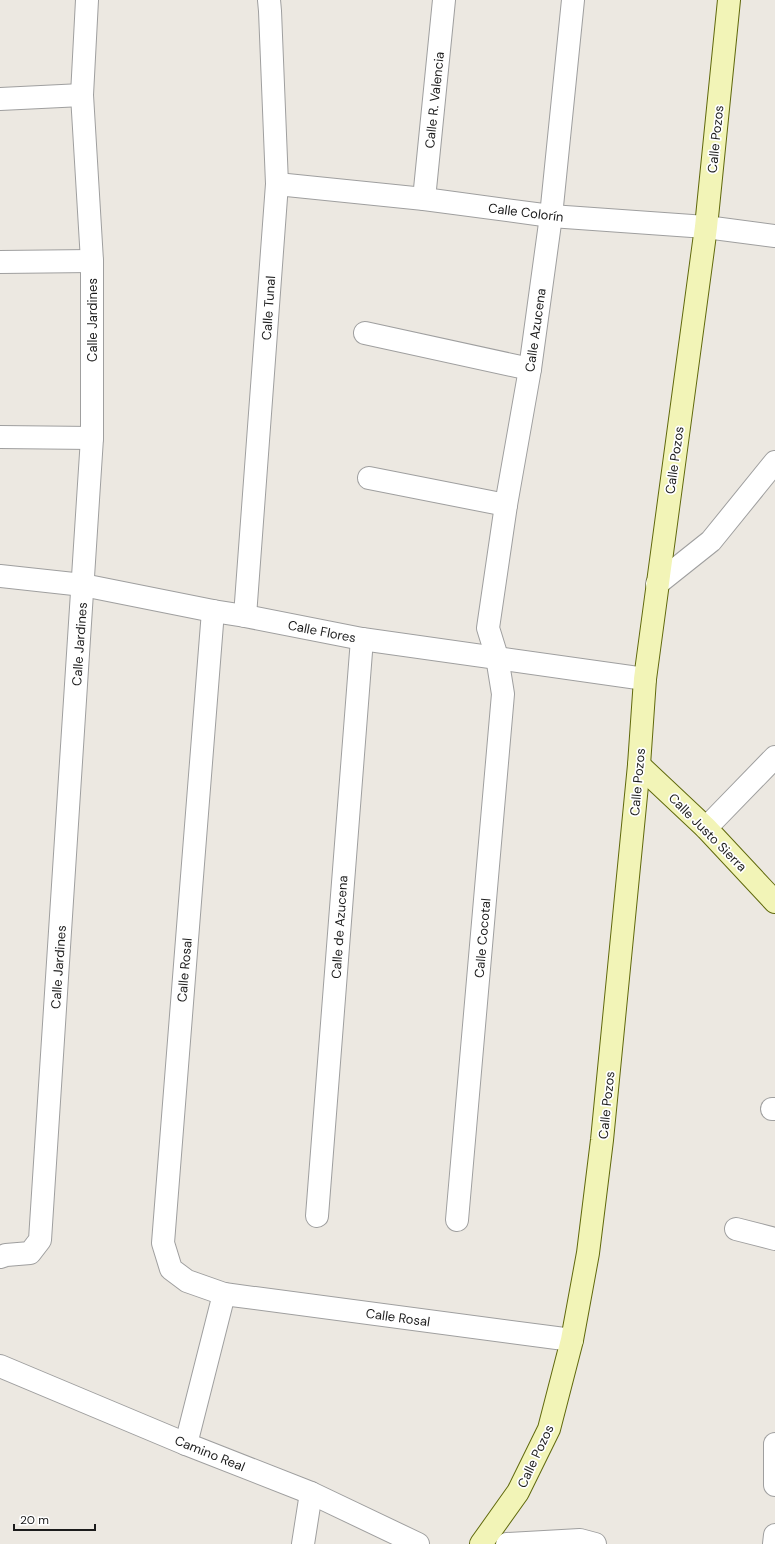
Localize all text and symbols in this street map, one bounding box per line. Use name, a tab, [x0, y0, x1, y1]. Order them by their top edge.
street label: Calle R. Valencia	[421, 51, 448, 149]
street label: Calle Pozos	[703, 104, 728, 174]
street label: Calle Colorín	[487, 199, 565, 226]
street label: Calle Tunal	[258, 275, 279, 341]
street label: Calle Jardines	[84, 278, 101, 362]
street label: Calle Azucena	[521, 287, 550, 373]
street label: Calle Pozos	[661, 425, 688, 495]
street label: Calle Jardines	[68, 602, 91, 686]
street label: Calle Flores	[286, 617, 357, 646]
street label: Calle Pozos	[626, 747, 649, 817]
street label: Calle Justo Sierra	[665, 790, 750, 875]
street label: Calle de Azucena	[327, 875, 352, 979]
street label: Calle Cocotal	[471, 897, 494, 979]
street label: Calle Jardines	[47, 925, 70, 1009]
street label: Calle Rosal	[173, 937, 196, 1003]
street label: Calle Pozos	[594, 1070, 619, 1140]
street label: Calle Rosal	[365, 1305, 431, 1330]
street label: Calle Pozos	[513, 1422, 558, 1491]
street label: Camino Real	[172, 1432, 247, 1475]
scale bar	[14, 1506, 95, 1532]
text: 20 m	[20, 1512, 49, 1528]

